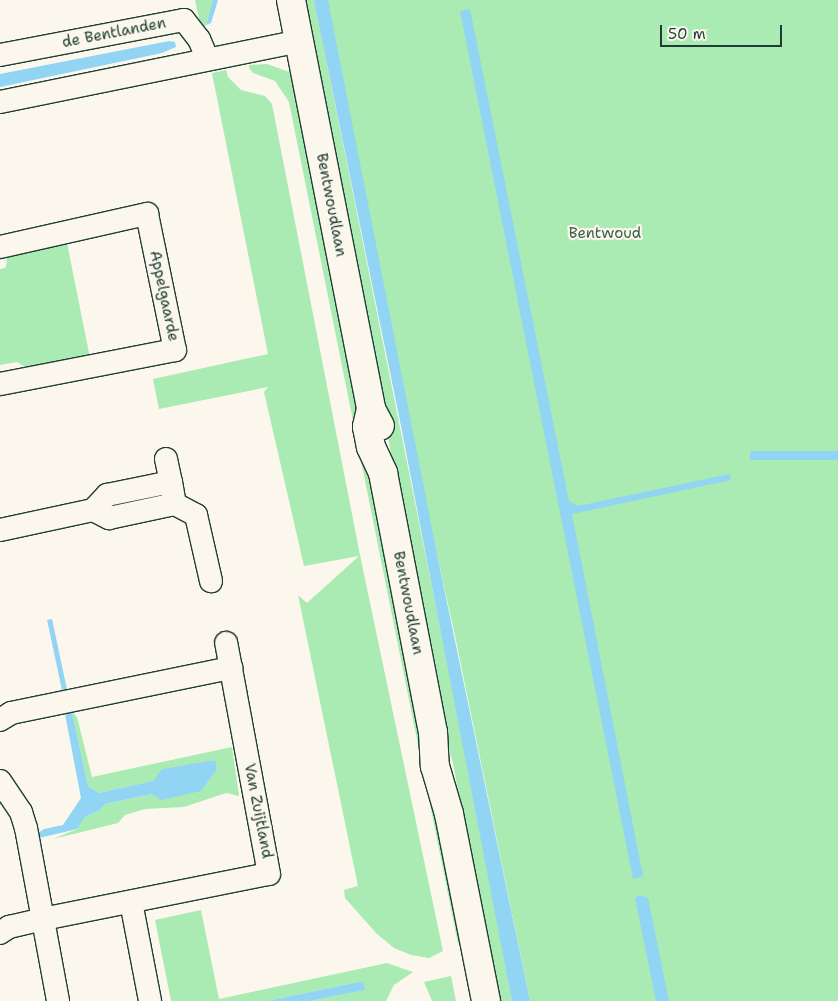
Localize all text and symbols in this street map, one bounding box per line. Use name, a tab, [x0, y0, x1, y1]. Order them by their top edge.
street label: de Bentlanden	[61, 14, 167, 52]
scale bar	[663, 15, 786, 47]
text: 50 m	[668, 24, 706, 44]
street label: Bentwoudlaan	[312, 152, 350, 258]
park label: Bentwoud	[569, 225, 641, 243]
street label: Appelgaarde	[146, 249, 182, 343]
street label: Bentwoudlaan	[389, 550, 427, 656]
street label: Van Zuijtland	[240, 762, 276, 860]

